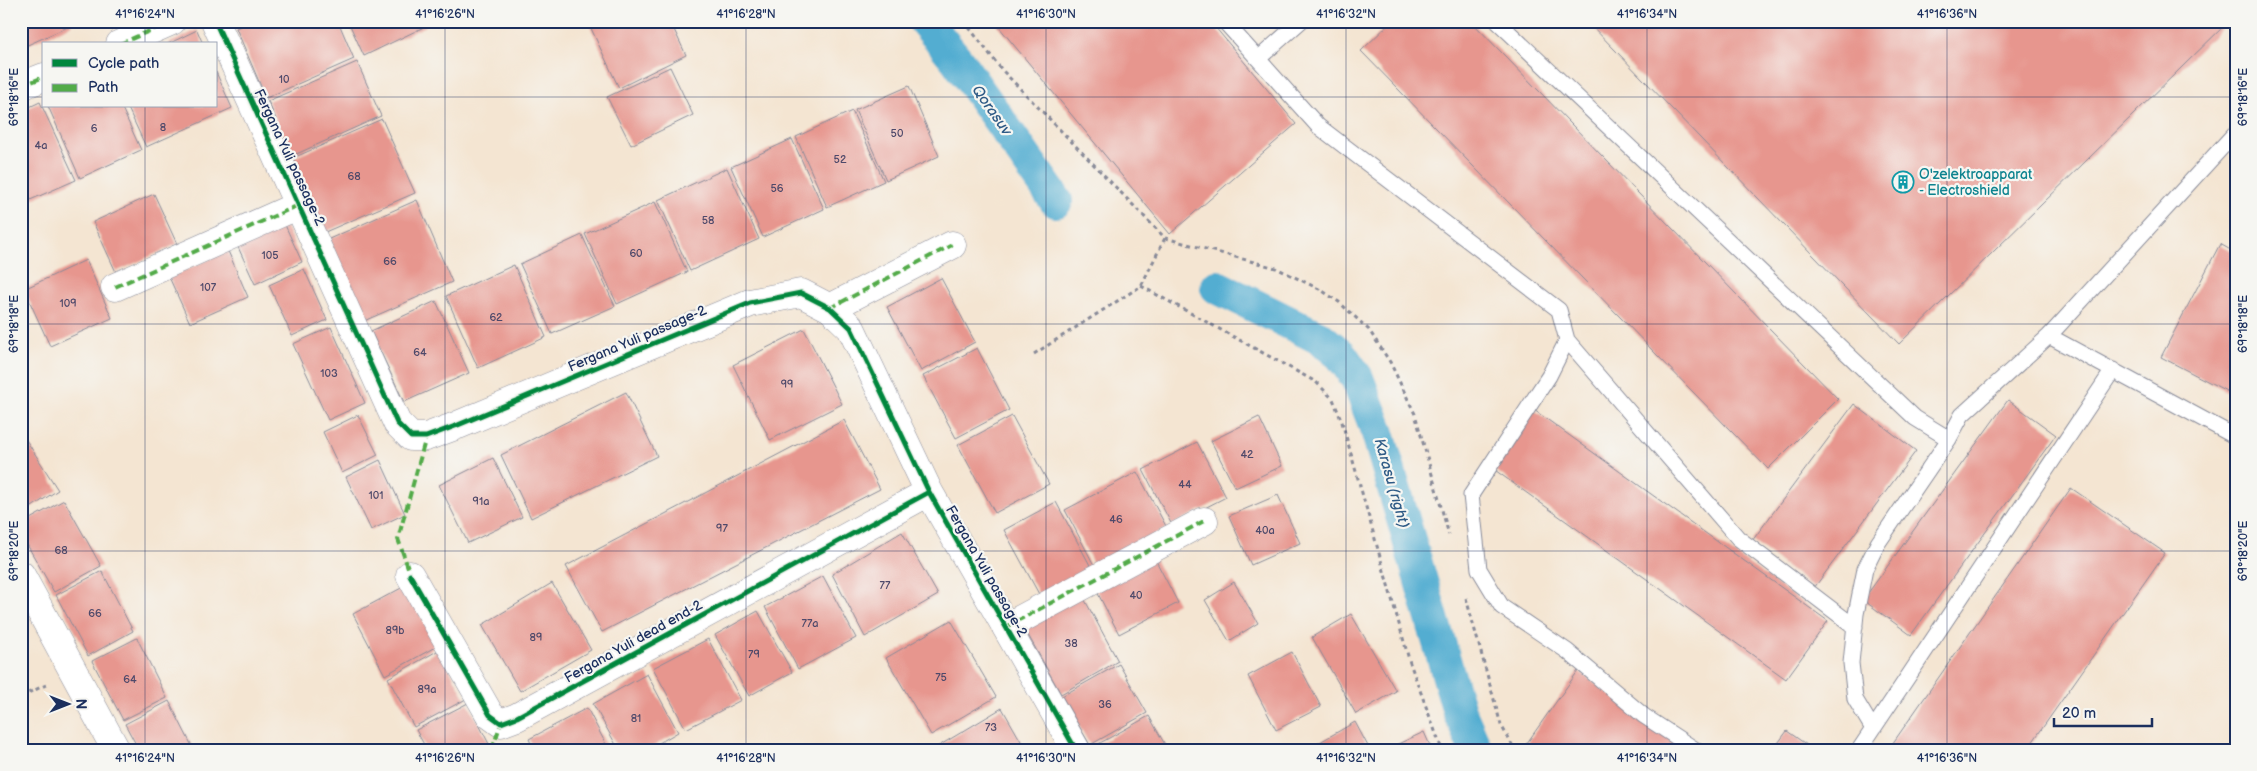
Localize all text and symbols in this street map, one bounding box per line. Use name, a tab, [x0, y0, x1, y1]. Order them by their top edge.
text: 41°16'24"N	[115, 7, 175, 22]
text: 41°16'26"N	[415, 7, 475, 22]
text: 41°16'28"N	[716, 7, 776, 22]
text: 41°16'30"N	[1016, 7, 1076, 22]
text: 41°16'32"N	[1316, 7, 1376, 22]
text: 41°16'34"N	[1617, 7, 1677, 22]
text: 41°16'36"N	[1917, 7, 1977, 22]
legend	[42, 42, 218, 108]
text: Cycle path	[88, 54, 159, 73]
text: 69°18'16"E	[7, 68, 22, 126]
text: 69°18'16"E	[2236, 68, 2251, 126]
house number: 10	[279, 73, 290, 86]
text: Path	[88, 78, 118, 97]
water label: Qorasuv	[967, 81, 1016, 140]
street label: Fergana Yuli passage-2	[250, 86, 329, 229]
house number: 8	[160, 121, 166, 134]
house number: 6	[91, 122, 98, 135]
house number: 50	[891, 127, 904, 140]
house number: 4a	[35, 139, 47, 152]
house number: 52	[834, 153, 847, 166]
place label: O'zelektroapparat - Electroshield	[1919, 166, 2033, 199]
house number: 68	[347, 170, 361, 183]
building icon: O'zelektroapparat - Electroshield	[1891, 170, 1915, 194]
house number: 56	[770, 182, 784, 195]
house number: 58	[702, 214, 714, 227]
house number: 60	[629, 247, 643, 260]
house number: 105	[261, 249, 279, 262]
house number: 66	[383, 255, 397, 268]
house number: 107	[200, 281, 217, 294]
text: 69°18'18"E	[7, 295, 22, 353]
text: 69°18'18"E	[2236, 295, 2251, 353]
house number: 109	[59, 297, 77, 310]
street label: Fergana Yuli passage-2	[565, 301, 710, 375]
house number: 62	[489, 311, 503, 324]
house number: 64	[413, 346, 427, 359]
house number: 103	[320, 367, 338, 380]
house number: 99	[781, 378, 793, 391]
water label: Karasu (right)	[1370, 436, 1414, 531]
house number: 42	[1240, 448, 1254, 461]
house number: 44	[1178, 478, 1192, 491]
house number: 101	[369, 489, 383, 502]
house number: 91a	[473, 495, 489, 508]
street label: Fergana Yuli passage-2	[942, 503, 1031, 641]
house number: 46	[1109, 513, 1123, 526]
text: 69°18'20"E	[7, 521, 22, 581]
text: 69°18'20"E	[2236, 521, 2251, 581]
house number: 97	[716, 522, 728, 535]
house number: 40a	[1255, 524, 1275, 537]
house number: 68	[54, 544, 68, 557]
house number: 77	[880, 579, 891, 592]
house number: 40	[1129, 589, 1143, 602]
street label: Fergana Yuli dead end-2	[561, 596, 706, 686]
house number: 66	[88, 607, 102, 620]
house number: 77a	[801, 617, 819, 630]
house number: 89b	[386, 624, 404, 637]
house number: 89	[530, 631, 542, 644]
house number: 38	[1064, 637, 1078, 650]
house number: 79	[748, 648, 760, 661]
house number: 75	[935, 671, 947, 684]
house number: 64	[123, 673, 137, 686]
north arrow	[42, 678, 92, 728]
house number: 89a	[418, 683, 437, 696]
scale bar	[2054, 696, 2152, 728]
house number: 36	[1098, 698, 1112, 711]
text: N	[72, 699, 89, 709]
text: 20 m	[2062, 704, 2096, 723]
house number: 81	[631, 712, 641, 725]
house number: 73	[985, 721, 997, 734]
text: 41°16'24"N	[115, 751, 175, 766]
text: 41°16'26"N	[415, 751, 475, 766]
text: 41°16'28"N	[716, 751, 776, 766]
text: 41°16'30"N	[1016, 751, 1076, 766]
text: 41°16'32"N	[1316, 751, 1376, 766]
text: 41°16'34"N	[1617, 751, 1677, 766]
text: 41°16'36"N	[1917, 751, 1977, 766]

